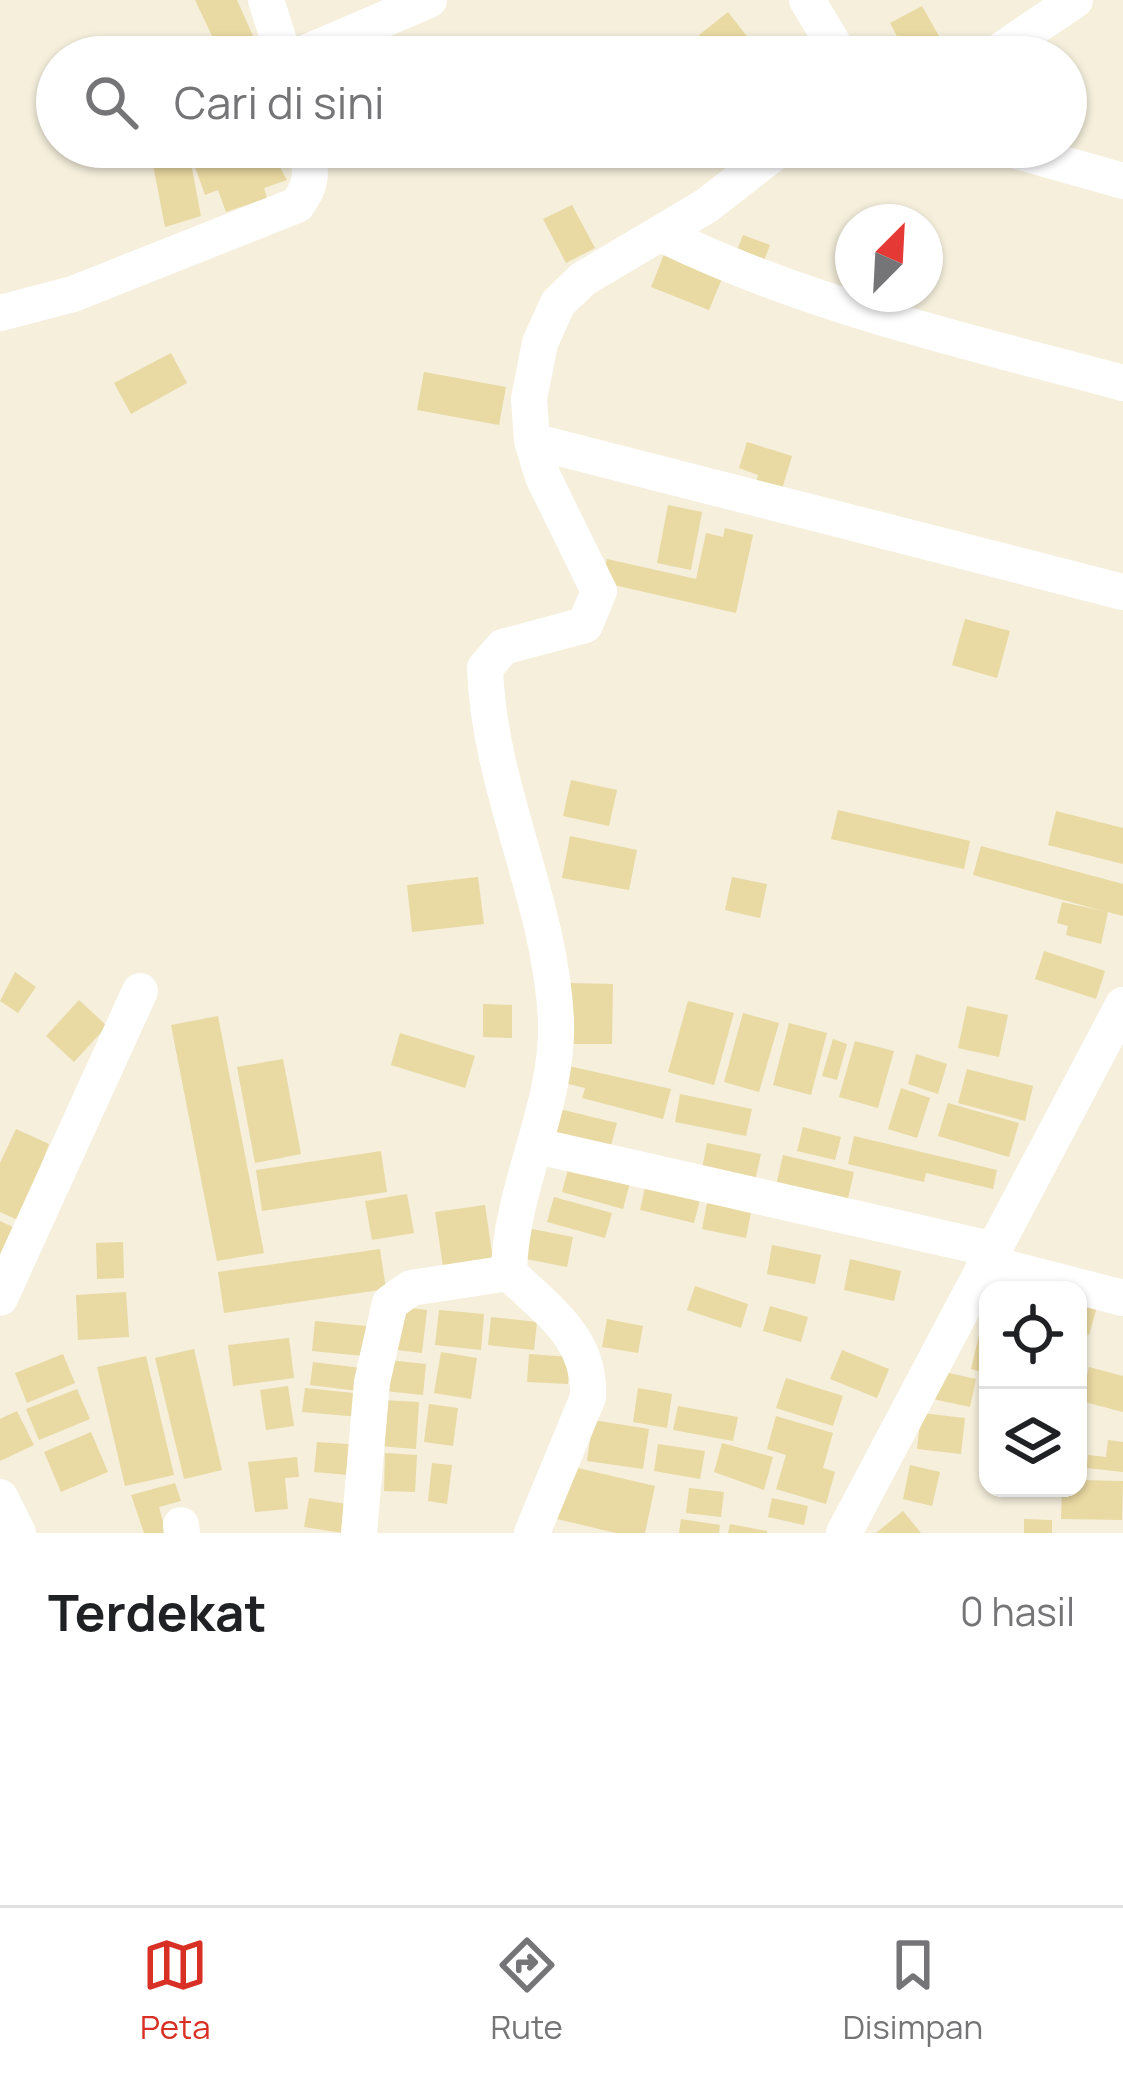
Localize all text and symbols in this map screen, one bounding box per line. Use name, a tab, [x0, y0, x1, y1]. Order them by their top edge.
search box	[36, 36, 1087, 168]
icon: search	[78, 69, 144, 135]
text: Cari di sini	[174, 71, 384, 133]
north arrow	[835, 204, 943, 312]
map controls	[979, 1281, 1087, 1497]
button: locate	[979, 1281, 1087, 1389]
button: layers	[979, 1389, 1087, 1497]
text: Terdekat	[48, 1577, 266, 1646]
text: 0 hasil	[960, 1584, 1075, 1638]
tab: Peta	[140, 1932, 211, 2049]
tab: Rute	[491, 1932, 563, 2049]
tab: Disimpan	[843, 1932, 983, 2049]

